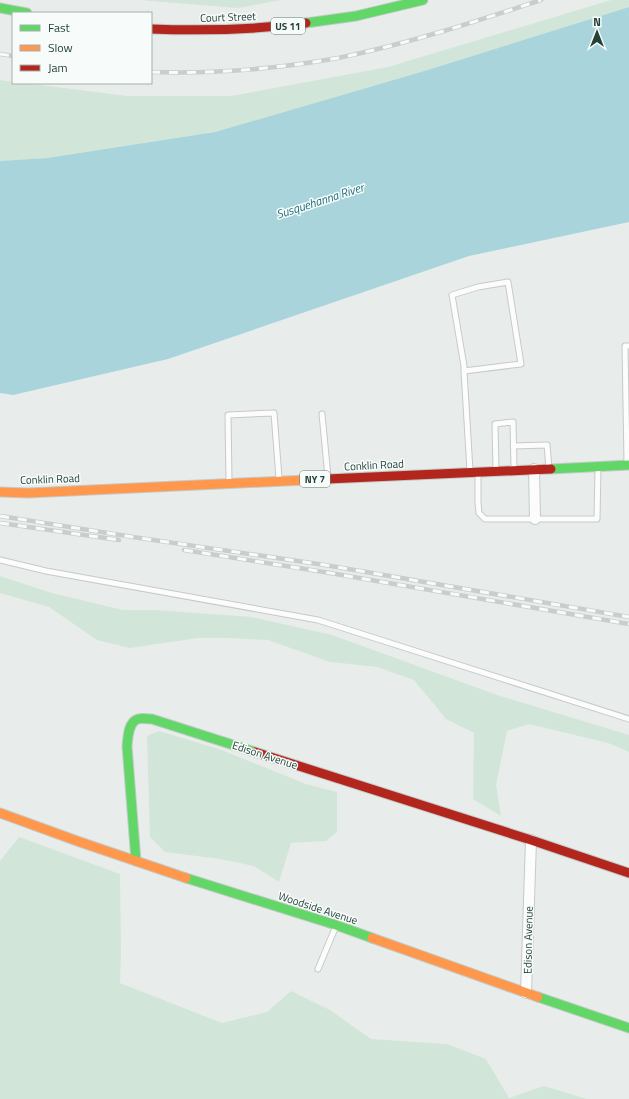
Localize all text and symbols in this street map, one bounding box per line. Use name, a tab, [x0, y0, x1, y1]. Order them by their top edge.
street label: Court Street	[200, 8, 256, 26]
legend	[12, 12, 152, 84]
north arrow	[577, 12, 617, 52]
text: N	[593, 14, 601, 30]
text: Fast	[48, 18, 71, 37]
road number: US 11	[271, 18, 305, 34]
text: Slow	[48, 38, 73, 57]
text: Jam	[48, 58, 68, 77]
water label: Susquehanna River	[274, 177, 368, 224]
street label: Conklin Road	[344, 455, 405, 475]
street label: Conklin Road	[20, 470, 80, 488]
road number: NY 7	[300, 471, 330, 487]
street label: Edison Avenue	[230, 737, 300, 773]
street label: Woodside Avenue	[276, 888, 360, 929]
street label: Edison Avenue	[519, 905, 537, 974]

